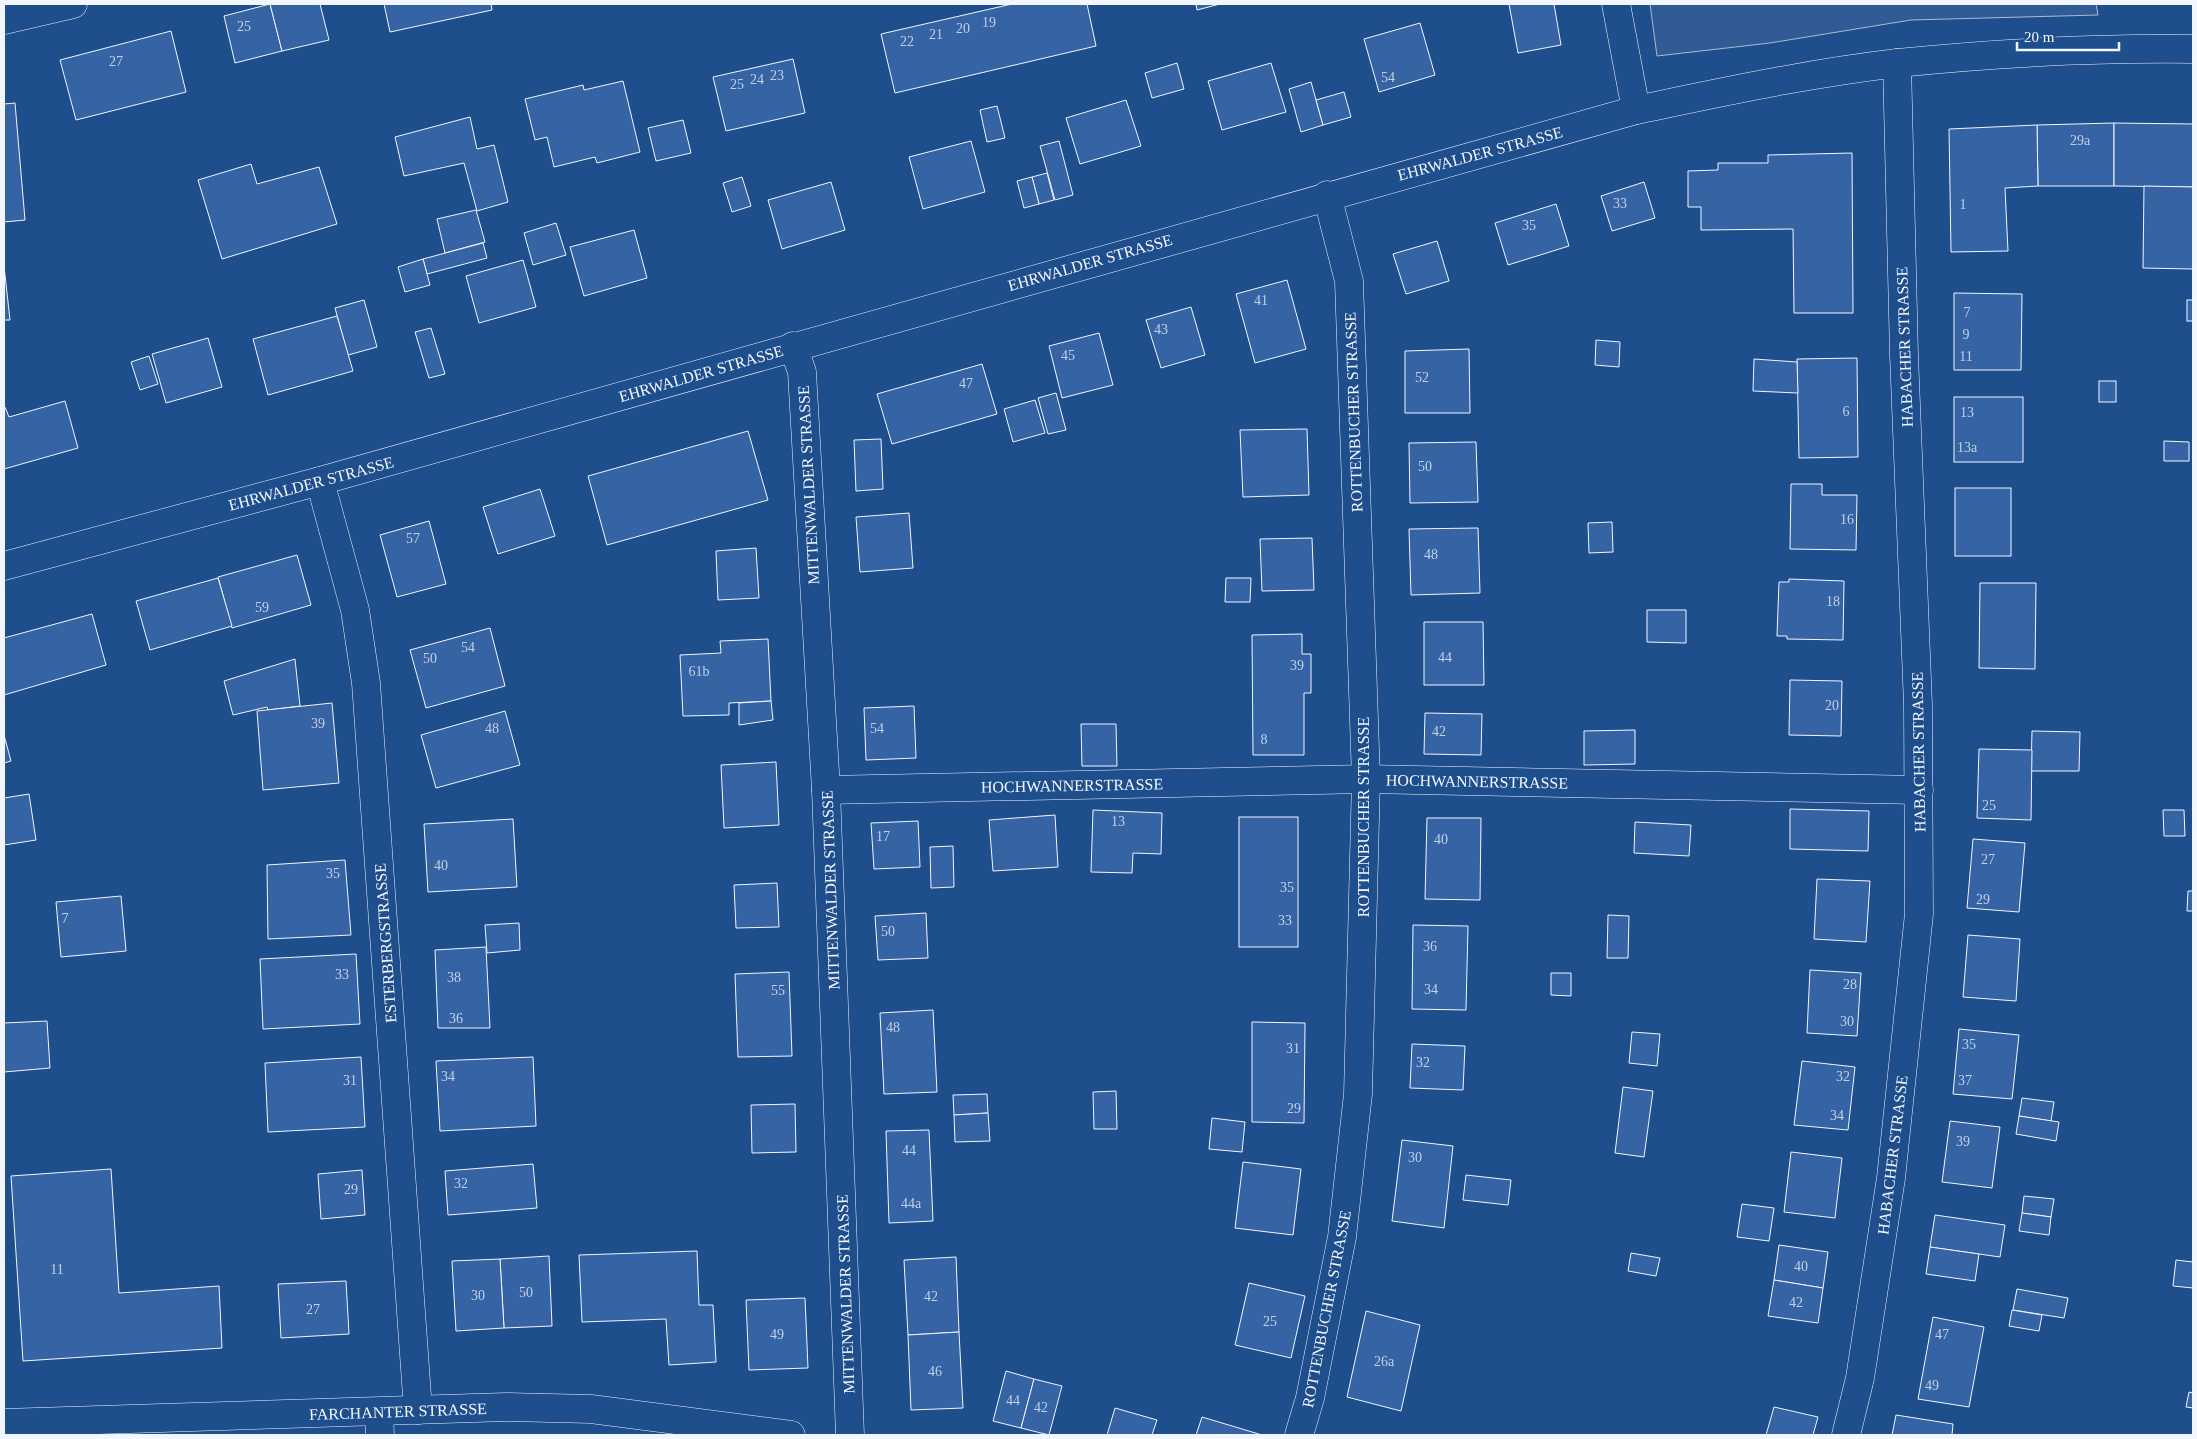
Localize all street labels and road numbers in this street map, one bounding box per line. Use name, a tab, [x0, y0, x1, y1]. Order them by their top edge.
street label: EHRWALDER STRASSE	[1396, 123, 1565, 184]
street label: EHRWALDER STRASSE	[1006, 231, 1174, 294]
street label: HABACHER STRASSE	[1893, 266, 1916, 427]
street label: ROTTENBUCHER STRASSE	[1342, 312, 1365, 512]
street label: EHRWALDER STRASSE	[617, 342, 785, 405]
street label: MITTENWALDER STRASSE	[795, 385, 822, 585]
street label: EHRWALDER STRASSE	[227, 453, 396, 514]
street label: HABACHER STRASSE	[1909, 672, 1928, 832]
street label: ROTTENBUCHER STRASSE	[1355, 717, 1372, 917]
street label: HOCHWANNERSTRASSE	[1386, 771, 1568, 792]
street label: HOCHWANNERSTRASSE	[981, 775, 1163, 796]
street label: MITTENWALDER STRASSE	[819, 790, 842, 990]
street label: ESTERBERGSTRASSE	[371, 863, 400, 1023]
street label: HABACHER STRASSE	[1874, 1074, 1911, 1236]
street label: MITTENWALDER STRASSE	[834, 1194, 857, 1394]
street label: ROTTENBUCHER STRASSE	[1299, 1209, 1354, 1409]
street label: FARCHANTER STRASSE	[309, 1400, 487, 1423]

